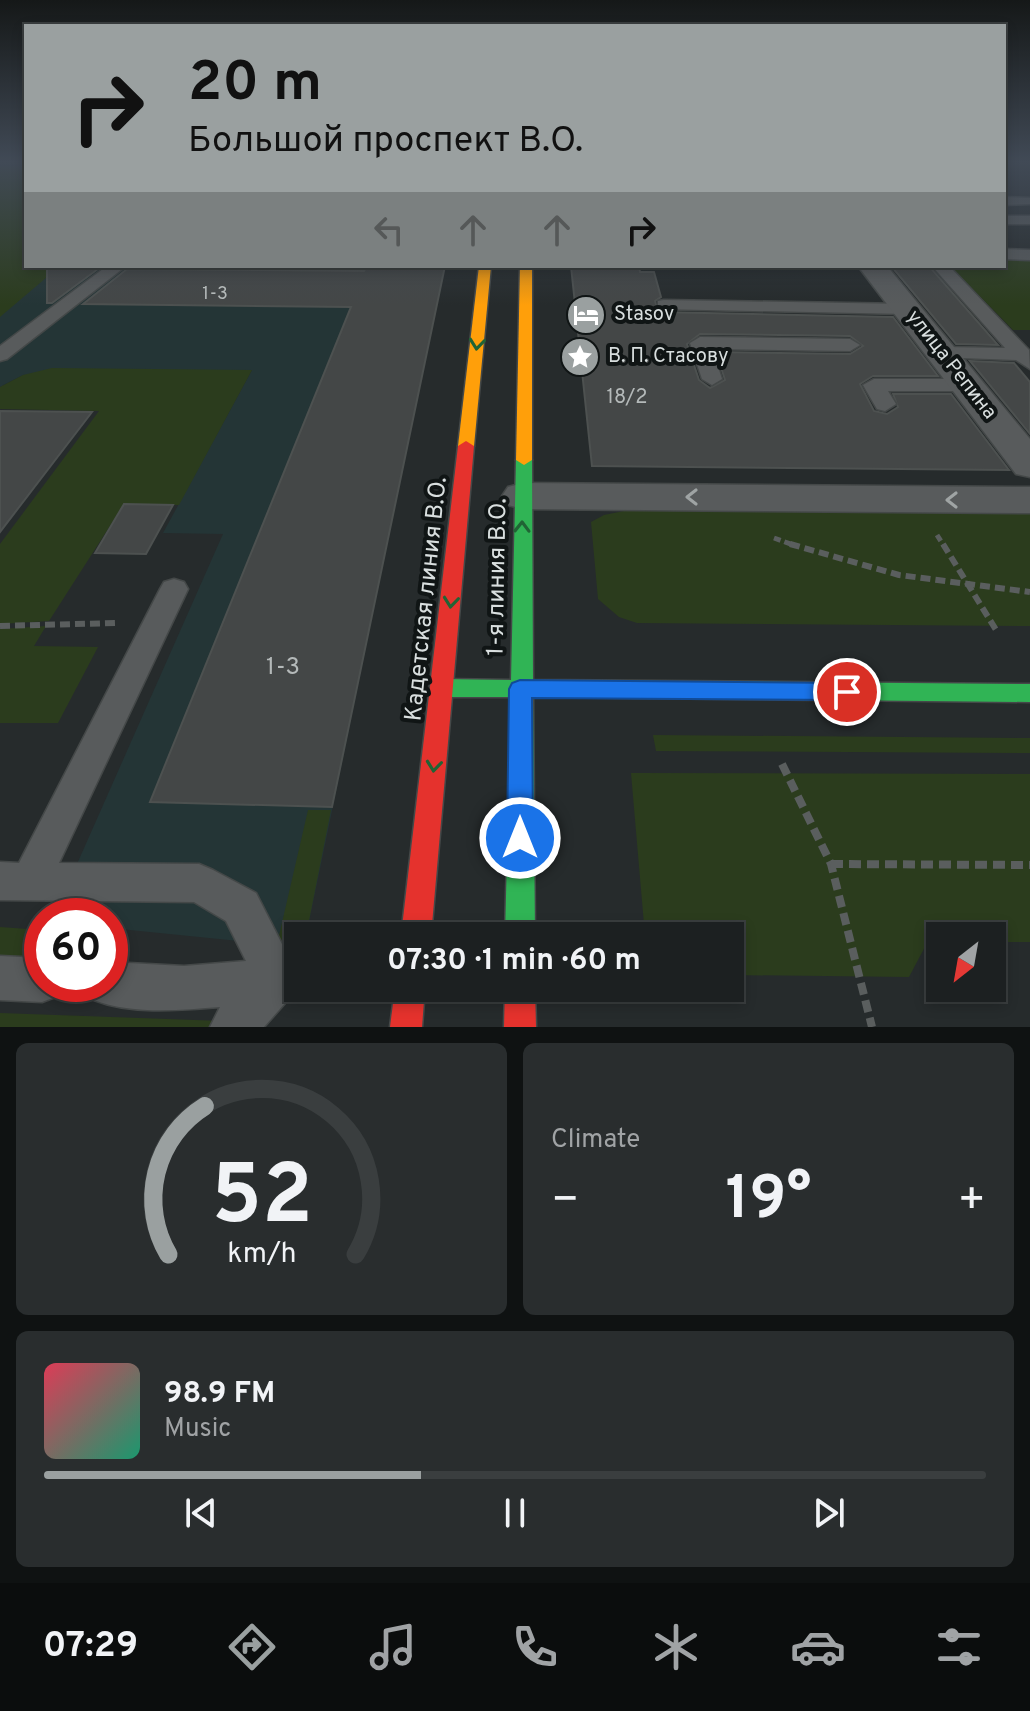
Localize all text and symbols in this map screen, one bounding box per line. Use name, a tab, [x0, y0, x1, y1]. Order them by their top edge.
text: 20 m	[188, 50, 322, 120]
icon: right	[56, 56, 160, 160]
text: Большой проспект В.О.	[188, 119, 583, 165]
icon: left	[367, 208, 411, 252]
icon: ahead	[451, 208, 495, 252]
icon: ahead	[535, 208, 579, 252]
icon: right	[619, 208, 663, 252]
house number: 1-3	[202, 283, 228, 306]
hotel icon: Stasov	[565, 294, 607, 336]
place label: Stasov	[614, 302, 674, 328]
street label: улица Репина	[900, 305, 1002, 425]
place icon: В. П. Стасову	[559, 336, 601, 378]
one-way arrow	[469, 338, 486, 351]
place label: В. П. Стасову	[608, 344, 729, 370]
house number: 18/2	[606, 385, 648, 411]
street label: Кадетская линия В.О.	[399, 475, 455, 723]
one-way arrow	[685, 489, 698, 506]
one-way arrow	[945, 491, 958, 509]
street label: 1-я линия В.О.	[482, 498, 514, 656]
one-way arrow	[514, 520, 531, 533]
one-way arrow	[443, 596, 460, 609]
house number: 1-3	[266, 653, 300, 683]
pin	[813, 658, 881, 726]
icon: arrive	[825, 670, 869, 714]
one-way arrow	[426, 760, 443, 773]
position arrow	[478, 796, 562, 880]
speed limit sign: 60	[24, 898, 128, 1002]
north arrow	[926, 922, 1006, 1002]
map controls	[926, 922, 1006, 1002]
text: 07:30 · 1 min · 60 m	[387, 943, 641, 980]
text: Climate	[551, 1124, 640, 1157]
text: 52	[211, 1148, 312, 1253]
text: 19°	[726, 1164, 811, 1240]
text: −	[551, 1174, 579, 1230]
text: +	[958, 1174, 986, 1230]
text: km/h	[227, 1237, 296, 1273]
text: 98.9 FM	[164, 1376, 275, 1413]
text: Music	[164, 1413, 231, 1446]
icon: previous	[179, 1491, 223, 1535]
icon: pause	[493, 1491, 537, 1535]
icon: next	[807, 1491, 851, 1535]
icon: directions	[224, 1619, 280, 1675]
icon: music	[365, 1619, 421, 1675]
icon: phone	[507, 1619, 563, 1675]
icon: climate	[648, 1619, 704, 1675]
icon: car	[790, 1619, 846, 1675]
icon: filters	[931, 1619, 987, 1675]
text: 07:29	[43, 1624, 138, 1670]

